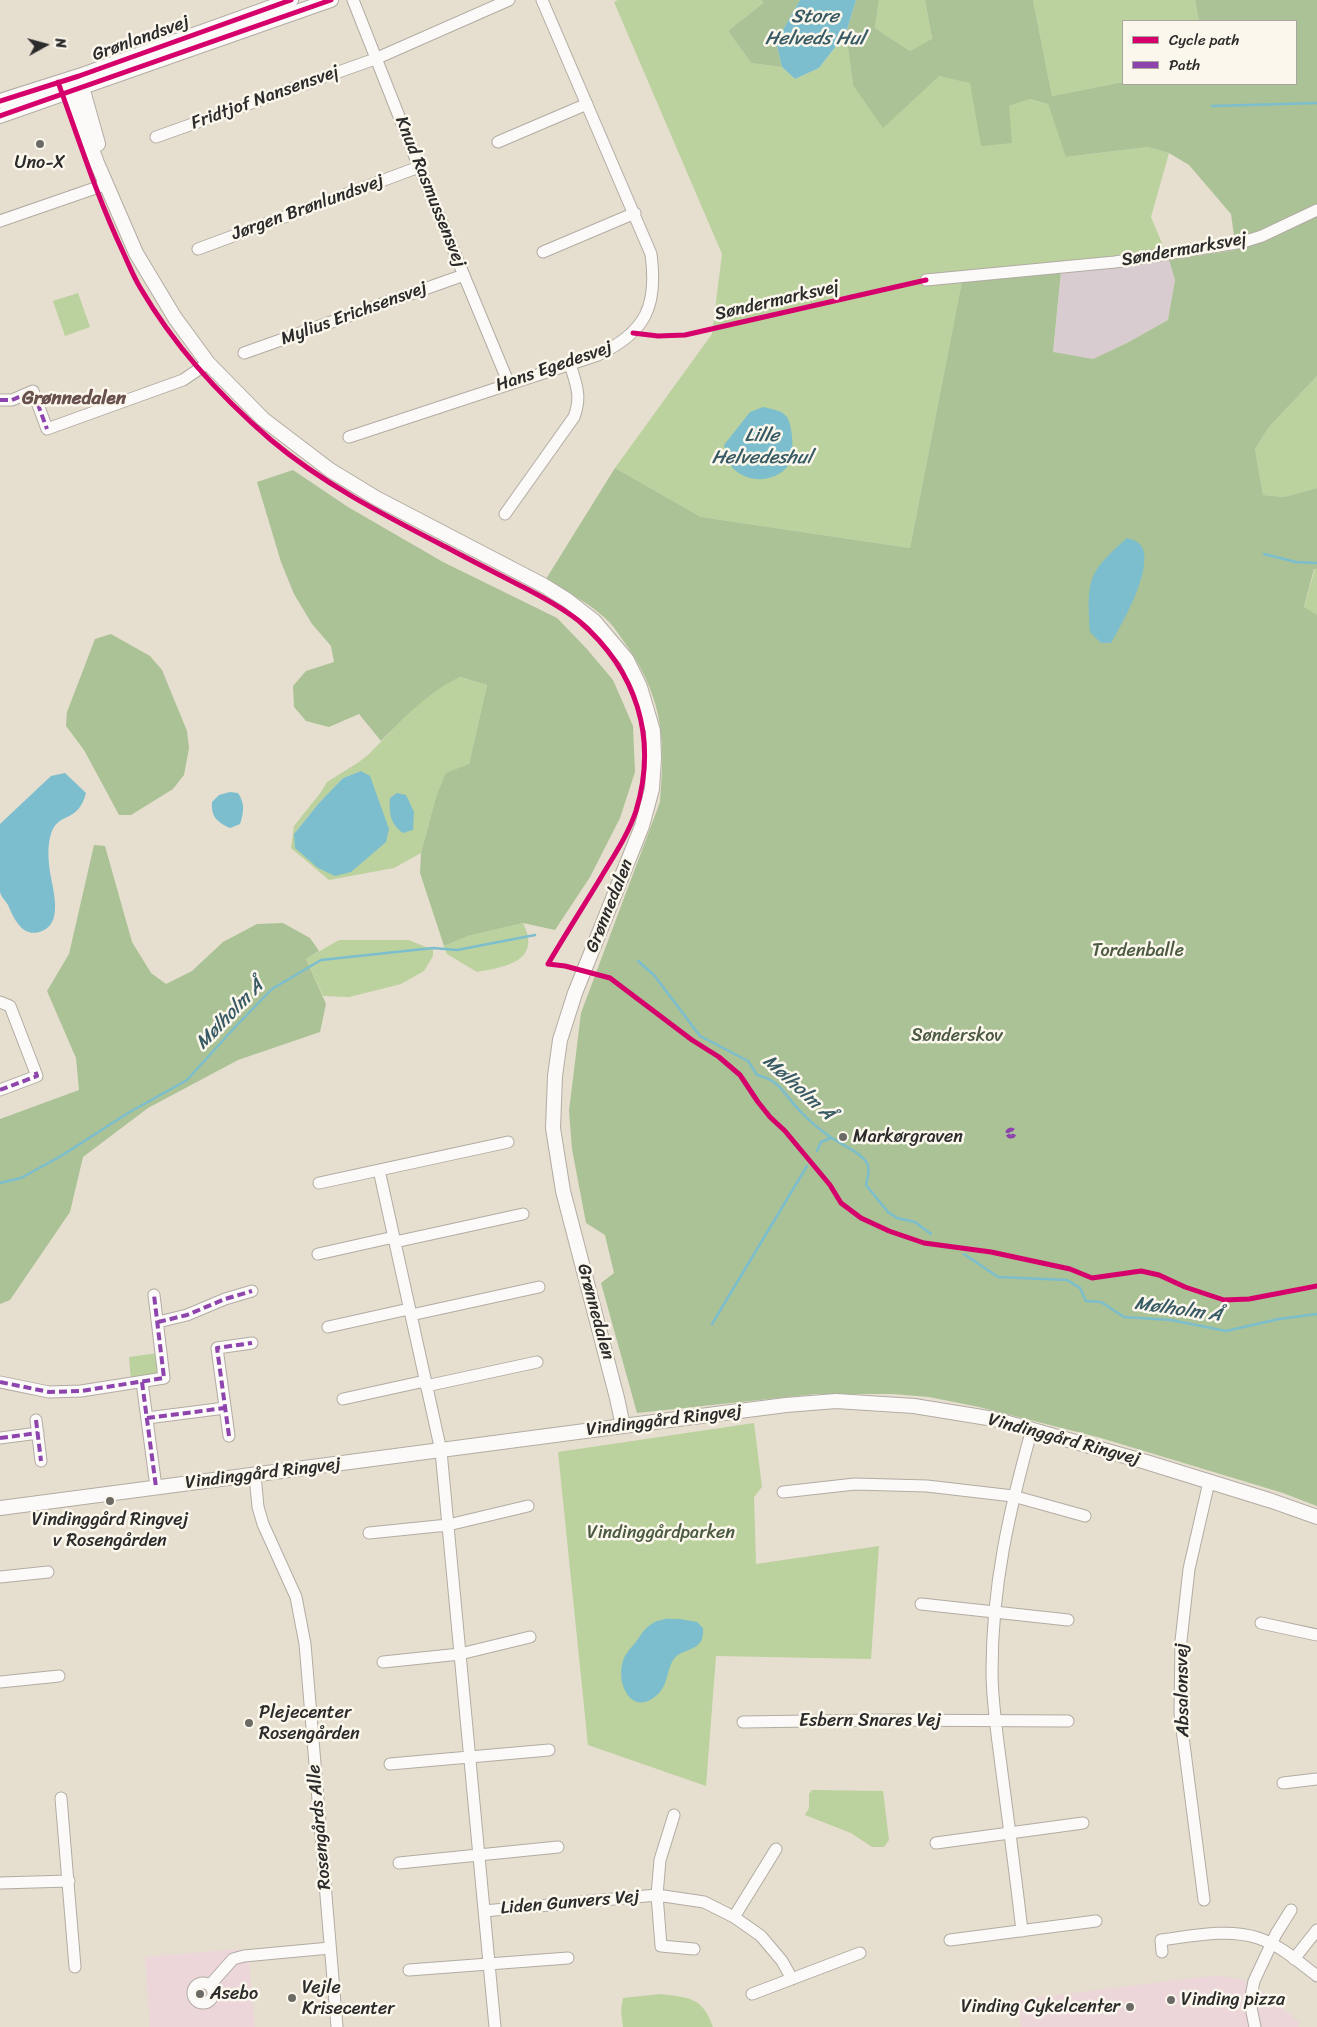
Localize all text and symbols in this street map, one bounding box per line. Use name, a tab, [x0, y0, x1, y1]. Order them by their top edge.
water label: Store Helveds Hul	[765, 6, 865, 50]
street label: Grønlandsvej	[90, 11, 192, 67]
north arrow	[20, 20, 70, 70]
legend	[1122, 20, 1297, 85]
text: Cycle path	[1169, 27, 1239, 53]
text: N	[47, 37, 73, 49]
text: Path	[1169, 52, 1200, 78]
street label: Fridtjof Nansensvej	[188, 61, 342, 135]
street label: Knud Rasmussensvej	[390, 113, 470, 271]
marker: Uno-X	[34, 138, 46, 150]
place label: Uno-X	[15, 152, 65, 174]
street label: Jørgen Brønlundsvej	[229, 170, 387, 246]
street label: Søndermarksvej	[1120, 228, 1248, 272]
street label: Søndermarksvej	[713, 276, 841, 326]
street label: Mylius Erichsensvej	[278, 277, 430, 351]
street label: Hans Egedesvej	[493, 337, 615, 397]
district label: Grønnedalen	[22, 388, 126, 410]
water label: Lille Helvedeshul	[712, 425, 812, 469]
street label: Grønnedalen	[582, 856, 638, 956]
park label: Tordenballe	[1092, 940, 1184, 962]
water label: Mølholm Å	[191, 976, 269, 1054]
park label: Sønderskov	[911, 1025, 1003, 1047]
water label: Mølholm Å	[758, 1050, 838, 1126]
place label: Markørgraven	[853, 1126, 963, 1148]
marker: Markørgraven	[837, 1131, 849, 1143]
street label: Grønnedalen	[572, 1262, 618, 1362]
water label: Mølholm Å	[1133, 1293, 1223, 1327]
street label: Vindinggård Ringvej	[585, 1401, 743, 1441]
street label: Vindinggård Ringvej	[986, 1409, 1142, 1471]
street label: Vindinggård Ringvej	[184, 1454, 342, 1494]
marker: Vindinggård Ringvej v Rosengården	[104, 1495, 116, 1507]
place label: Vindinggård Ringvej v Rosengården	[32, 1509, 188, 1552]
park label: Vindinggårdparken	[587, 1522, 735, 1544]
street label: Absalonsvej	[1171, 1643, 1195, 1737]
place label: Plejecenter Rosengården	[259, 1702, 360, 1745]
street label: Esbern Snares Vej	[799, 1710, 941, 1732]
marker: Plejecenter Rosengården	[243, 1717, 255, 1729]
street label: Rosengårds Alle	[304, 1763, 336, 1891]
street label: Liden Gunvers Vej	[500, 1886, 640, 1920]
place label: Vejle Krisecenter	[302, 1977, 395, 2020]
place label: Asebo	[210, 1983, 258, 2005]
marker: Asebo	[194, 1988, 206, 2000]
place label: Vinding pizza	[1181, 1989, 1285, 2011]
marker: Vejle Krisecenter	[286, 1992, 298, 2004]
marker: Vinding pizza	[1165, 1994, 1177, 2006]
place label: Vinding Cykelcenter	[961, 1996, 1120, 2018]
marker: Vinding Cykelcenter	[1124, 2001, 1136, 2013]

